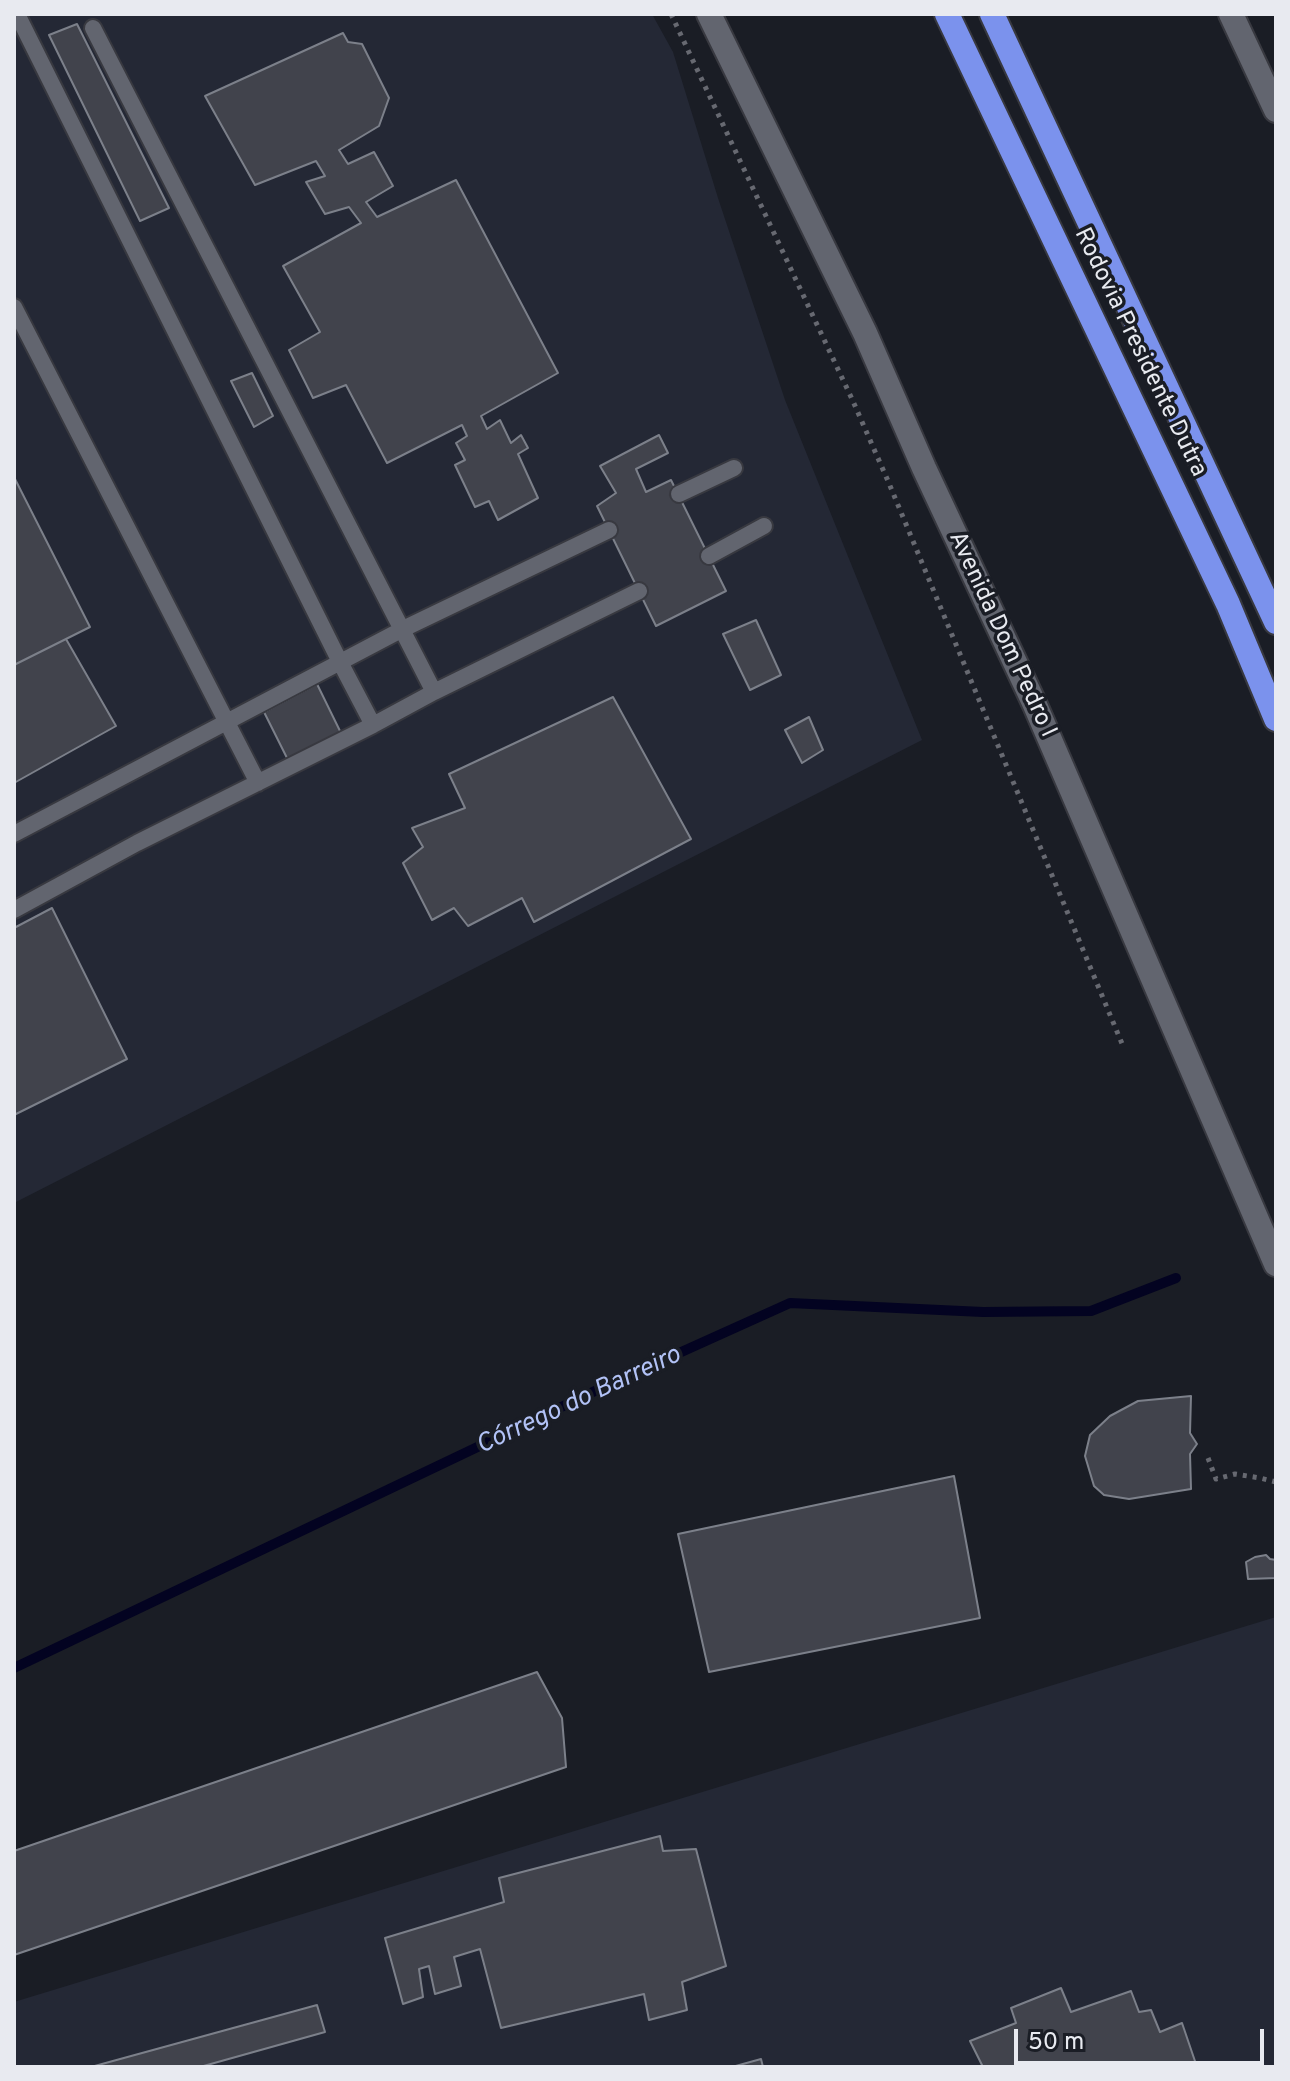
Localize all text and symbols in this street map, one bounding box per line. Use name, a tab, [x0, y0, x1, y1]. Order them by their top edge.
street label: Rodovia Presidente Dutra	[1066, 224, 1212, 482]
street label: Avenida Dom Pedro I	[941, 528, 1061, 742]
water label: Córrego do Barreiro	[472, 1341, 686, 1463]
scale bar	[1018, 2013, 1268, 2063]
text: 50 m	[1028, 2028, 1084, 2058]

